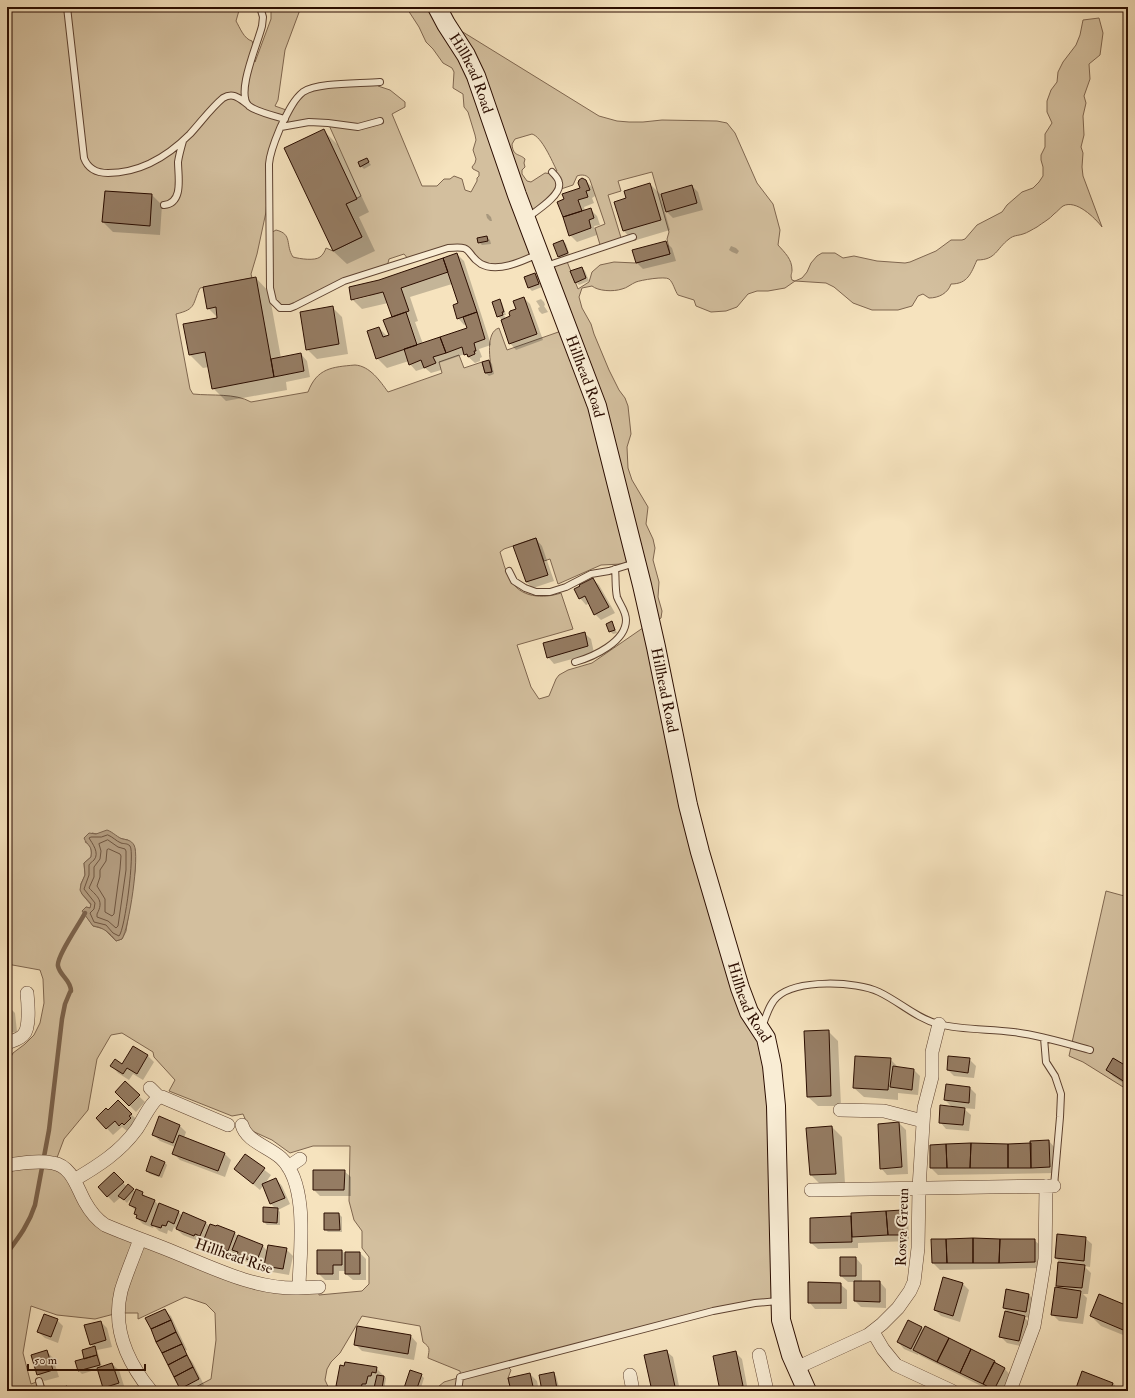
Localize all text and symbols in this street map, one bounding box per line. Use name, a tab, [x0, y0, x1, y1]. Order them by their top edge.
street label: Hillhead Road	[444, 30, 497, 116]
street label: Hillhead Road	[561, 333, 609, 420]
street label: Hillhead Road	[646, 646, 682, 735]
street label: Hillhead Road	[723, 960, 775, 1046]
street label: Rosva Greun	[892, 1187, 913, 1267]
street label: Hillhead Rise	[192, 1234, 275, 1279]
scale bar	[28, 1346, 145, 1372]
text: 50 m	[34, 1353, 58, 1368]

